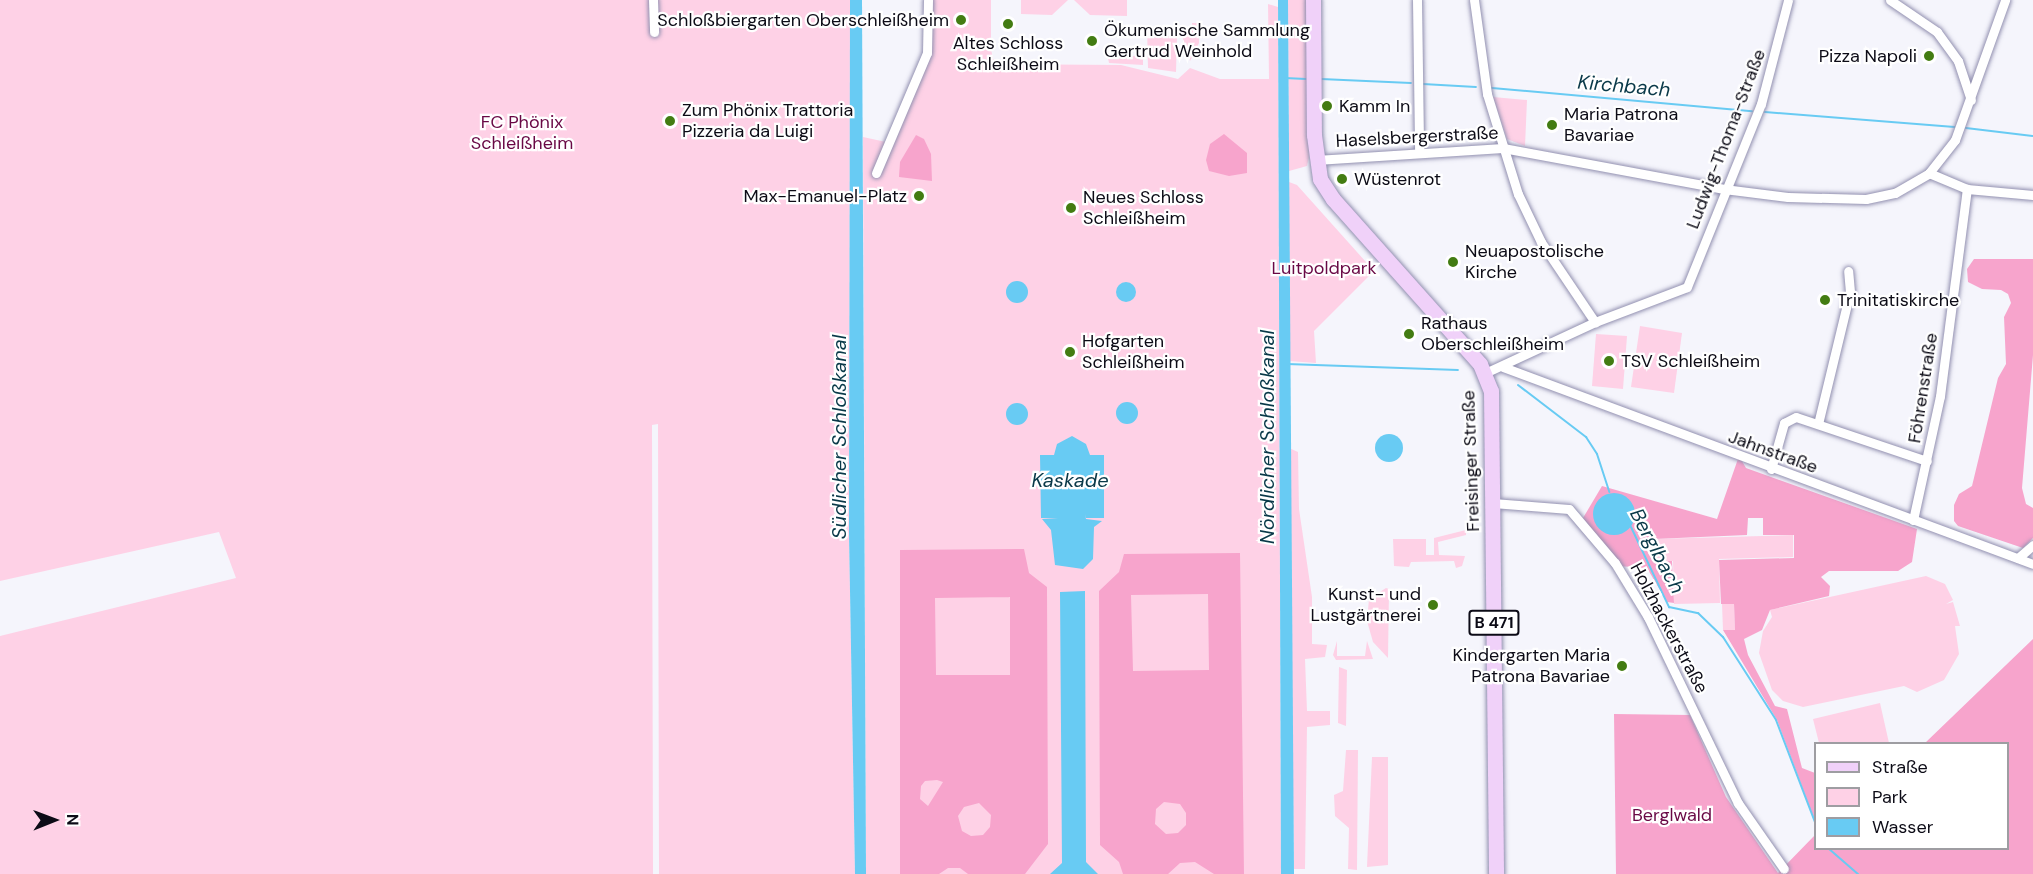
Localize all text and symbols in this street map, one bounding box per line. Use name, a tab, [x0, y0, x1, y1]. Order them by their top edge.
place label: Schloßbiergarten Oberschleißheim	[657, 9, 949, 31]
marker: Schloßbiergarten Oberschleißheim	[954, 13, 968, 27]
marker: Altes Schloss Schleißheim	[1001, 17, 1015, 31]
place label: Ökumenische Sammlung Gertrud Weinhold	[1104, 20, 1310, 63]
place label: Altes Schloss Schleißheim	[953, 33, 1063, 76]
marker: Ökumenische Sammlung Gertrud Weinhold	[1085, 34, 1099, 48]
place label: Pizza Napoli	[1819, 45, 1917, 67]
street label: Ludwig-Thoma-Straße	[1682, 46, 1770, 232]
marker: Pizza Napoli	[1922, 49, 1936, 63]
water label: Kirchbach	[1577, 70, 1671, 102]
place label: Kamm In	[1339, 95, 1410, 117]
marker: Kamm In	[1320, 99, 1334, 113]
place label: Zum Phönix Trattoria Pizzeria da Luigi	[682, 100, 853, 142]
place label: Maria Patrona Bavariae	[1564, 104, 1678, 146]
park label: FC Phönix Schleißheim	[471, 112, 573, 154]
marker: Zum Phönix Trattoria Pizzeria da Luigi	[663, 114, 677, 128]
marker: Maria Patrona Bavariae	[1545, 118, 1559, 132]
street label: Haselsbergerstraße	[1335, 122, 1499, 152]
place label: Wüstenrot	[1354, 168, 1441, 190]
marker: Wüstenrot	[1335, 172, 1349, 186]
place label: Max-Emanuel-Platz	[743, 185, 907, 207]
place label: Neues Schloss Schleißheim	[1083, 187, 1204, 230]
marker: Max-Emanuel-Platz	[912, 189, 926, 203]
marker: Neues Schloss Schleißheim	[1064, 201, 1078, 215]
place label: Neuapostolische Kirche	[1465, 241, 1604, 284]
marker: Neuapostolische Kirche	[1446, 255, 1460, 269]
park label: Luitpoldpark	[1271, 257, 1377, 279]
place label: Trinitatiskirche	[1837, 289, 1959, 311]
marker: Trinitatiskirche	[1818, 293, 1832, 307]
place label: Rathaus Oberschleißheim	[1421, 313, 1564, 356]
marker: Rathaus Oberschleißheim	[1402, 327, 1416, 341]
water label: Nördlicher Schloßkanal	[1255, 330, 1279, 544]
place label: Hofgarten Schleißheim	[1082, 331, 1184, 374]
street label: Föhrenstraße	[1904, 331, 1942, 445]
water label: Südlicher Schloßkanal	[827, 335, 851, 539]
marker: Hofgarten Schleißheim	[1063, 345, 1077, 359]
place label: TSV Schleißheim	[1621, 350, 1760, 372]
marker: TSV Schleißheim	[1602, 354, 1616, 368]
street label: Freisinger Straße	[1458, 390, 1484, 532]
street label: Jahnstraße	[1725, 426, 1821, 478]
water label: Kaskade	[1031, 468, 1109, 492]
water label: Berglbach	[1625, 504, 1689, 598]
street label: Holzhackerstraße	[1625, 559, 1713, 697]
place label: Kunst- und Lustgärtnerei	[1311, 584, 1421, 626]
marker: Kunst- und Lustgärtnerei	[1426, 598, 1440, 612]
road number: B 471	[1467, 610, 1521, 636]
place label: Kindergarten Maria Patrona Bavariae	[1453, 645, 1610, 688]
marker: Kindergarten Maria Patrona Bavariae	[1615, 659, 1629, 673]
legend	[1814, 742, 2009, 850]
text: Straße	[1872, 755, 1928, 779]
text: Park	[1872, 785, 1908, 809]
north arrow	[24, 790, 84, 850]
park label: Berglwald	[1632, 804, 1712, 826]
text: N	[62, 814, 83, 826]
text: Wasser	[1872, 815, 1933, 839]

